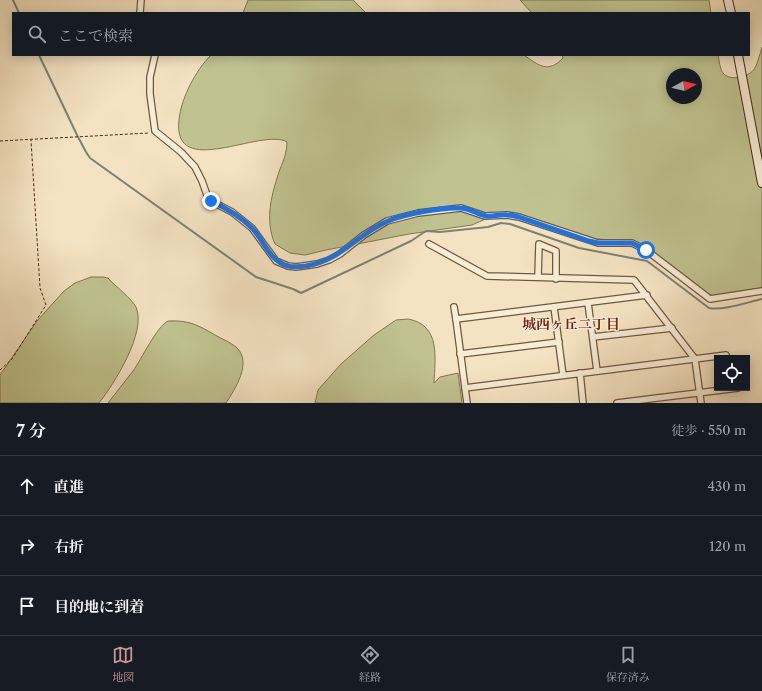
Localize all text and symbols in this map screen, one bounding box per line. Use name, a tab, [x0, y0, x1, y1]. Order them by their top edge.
search box	[12, 12, 750, 56]
icon: search	[26, 23, 48, 45]
text: ここで検索	[58, 26, 133, 45]
north arrow	[666, 68, 702, 104]
route end	[202, 192, 220, 210]
route start	[637, 241, 655, 259]
district label: 城西ヶ丘二丁目	[522, 315, 620, 333]
map controls	[714, 355, 750, 391]
button: locate	[714, 355, 750, 391]
text: 7 分	[16, 421, 46, 441]
text: 徒歩 · 550 m	[671, 422, 746, 438]
icon: ahead	[16, 475, 38, 497]
text: 直進	[54, 477, 84, 496]
text: 430 m	[708, 478, 746, 494]
icon: right	[16, 535, 38, 557]
text: 右折	[54, 537, 84, 556]
text: 120 m	[709, 538, 746, 554]
icon: arrive	[16, 595, 38, 617]
text: 目的地に到着	[54, 597, 144, 616]
tab: 地図	[112, 644, 134, 684]
tab: 経路	[359, 644, 381, 684]
tab: 保存済み	[606, 644, 650, 684]

